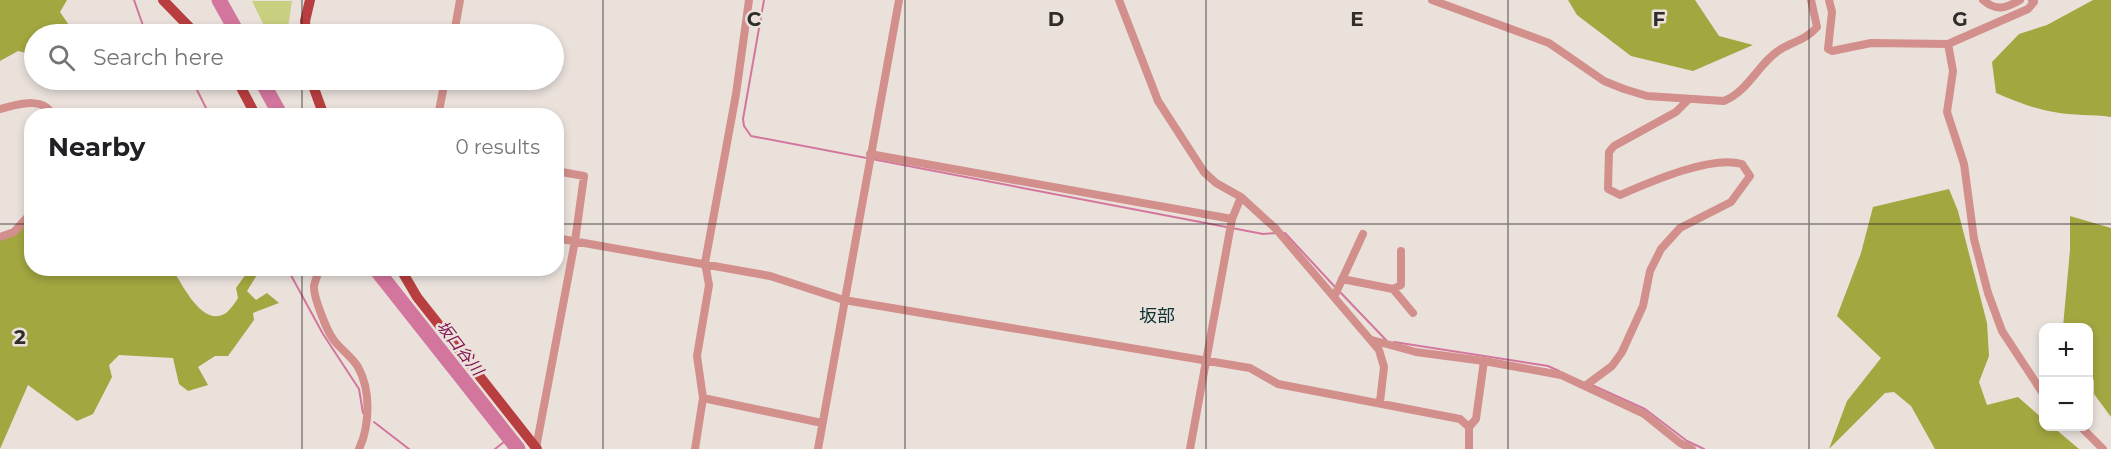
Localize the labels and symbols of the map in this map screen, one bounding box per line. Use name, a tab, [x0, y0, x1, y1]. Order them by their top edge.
text: C	[747, 7, 762, 31]
text: D	[1048, 7, 1064, 31]
text: E	[1350, 7, 1364, 31]
text: F	[1653, 7, 1666, 31]
text: G	[1952, 7, 1968, 31]
district label: 坂部	[1139, 305, 1175, 327]
water label: 坂口谷川	[433, 317, 488, 381]
text: 2	[14, 325, 26, 349]

